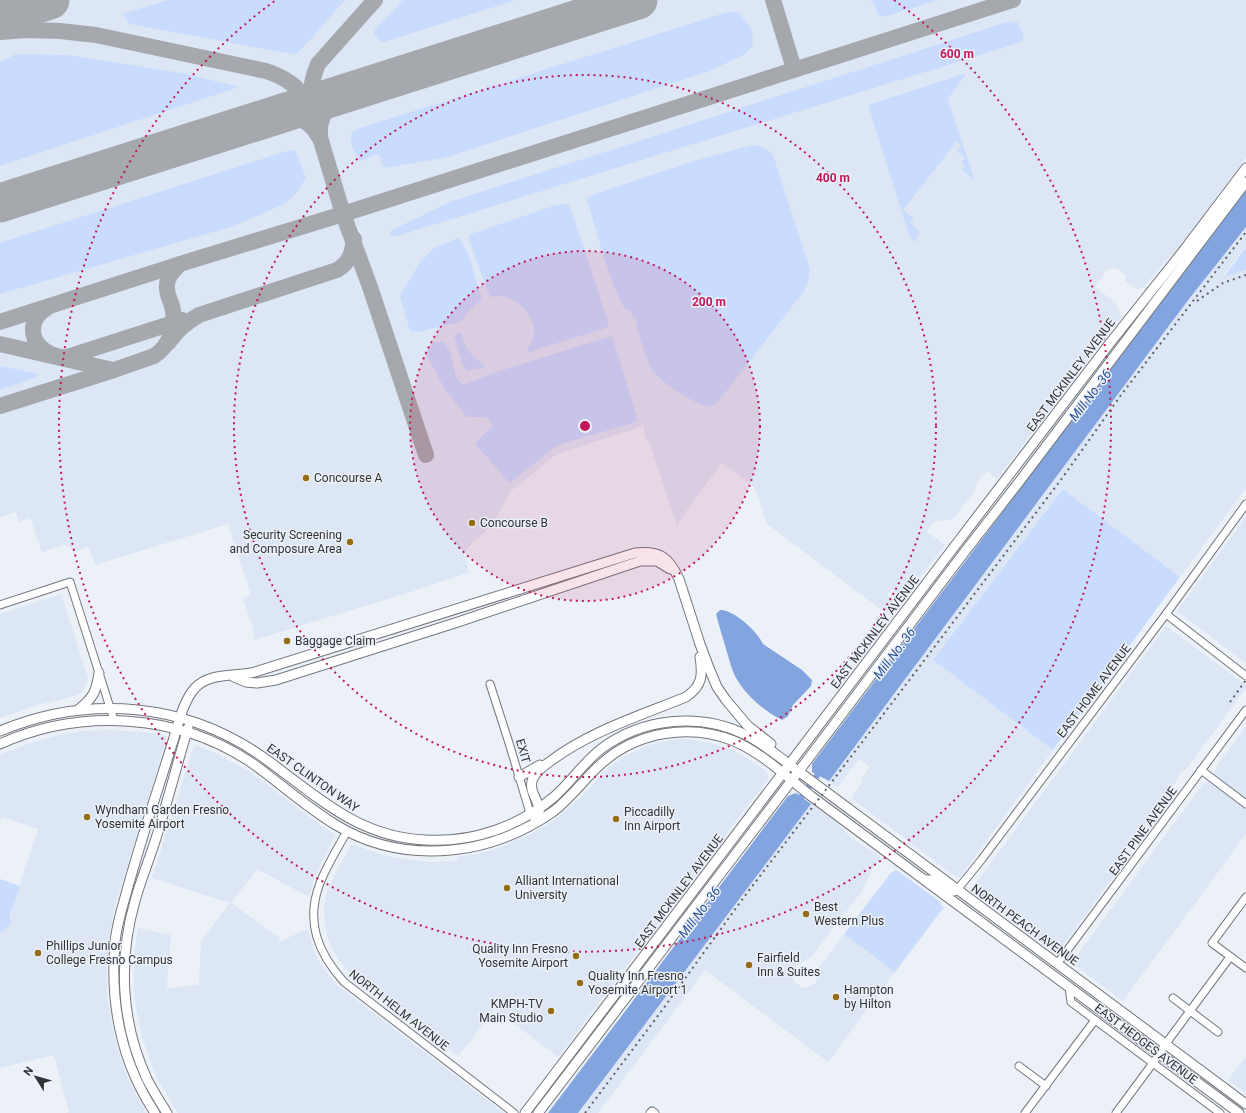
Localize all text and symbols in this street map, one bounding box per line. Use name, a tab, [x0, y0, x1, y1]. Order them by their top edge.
text: 600 m	[940, 47, 974, 61]
text: 400 m	[816, 171, 850, 185]
text: 200 m	[692, 295, 726, 309]
street label: EAST MCKINLEY AVENUE	[1024, 316, 1118, 434]
water label: Mill No. 36	[1066, 367, 1115, 424]
centre of rings	[578, 419, 592, 433]
place label: Concourse A	[314, 471, 383, 485]
marker: Concourse A	[301, 473, 311, 483]
place label: Concourse B	[480, 516, 548, 530]
marker: Concourse B	[467, 518, 477, 528]
place label: Security Screening and Composure Area	[230, 528, 342, 556]
marker: Security Screening and Composure Area	[345, 537, 355, 547]
street label: EAST MCKINLEY AVENUE	[828, 573, 922, 691]
water label: Mill No. 36	[870, 625, 919, 682]
place label: Baggage Claim	[295, 634, 376, 648]
marker: Baggage Claim	[282, 636, 292, 646]
street label: EAST HOME AVENUE	[1054, 641, 1134, 741]
street label: EXIT	[513, 737, 533, 765]
street label: EAST CLINTON WAY	[264, 741, 362, 816]
street label: EAST PINE AVENUE	[1106, 784, 1180, 878]
place label: Wyndham Garden Fresno Yosemite Airport	[95, 803, 229, 831]
place label: Piccadilly Inn Airport	[624, 805, 680, 833]
marker: Wyndham Garden Fresno Yosemite Airport	[82, 812, 92, 822]
marker: Piccadilly Inn Airport	[611, 814, 621, 824]
street label: EAST MCKINLEY AVENUE	[632, 832, 726, 950]
place label: Alliant International University	[515, 874, 619, 902]
street label: NORTH PEACH AVENUE	[969, 881, 1081, 969]
marker: Alliant International University	[502, 883, 512, 893]
water label: Mill No. 36	[675, 884, 724, 941]
place label: Best Western Plus	[814, 900, 884, 928]
marker: Best Western Plus	[801, 909, 811, 919]
place label: Phillips Junior College Fresno Campus	[46, 939, 173, 967]
place label: Quality Inn Fresno Yosemite Airport	[472, 942, 568, 970]
marker: Phillips Junior College Fresno Campus	[33, 948, 43, 958]
marker: Quality Inn Fresno Yosemite Airport	[571, 951, 581, 961]
place label: Fairfield Inn & Suites	[757, 951, 820, 979]
marker: Fairfield Inn & Suites	[744, 960, 754, 970]
street label: NORTH HELM AVENUE	[346, 967, 452, 1053]
place label: Quality Inn Fresno Yosemite Airport 1	[588, 969, 687, 997]
marker: Quality Inn Fresno Yosemite Airport 1	[575, 978, 585, 988]
place label: Hampton by Hilton	[844, 983, 894, 1011]
marker: Hampton by Hilton	[831, 992, 841, 1002]
place label: KMPH-TV Main Studio	[479, 997, 543, 1025]
street label: EAST HEDGES AVENUE	[1092, 1001, 1200, 1087]
marker: KMPH-TV Main Studio	[546, 1006, 556, 1016]
north arrow	[16, 1057, 56, 1097]
text: N	[21, 1064, 36, 1078]

